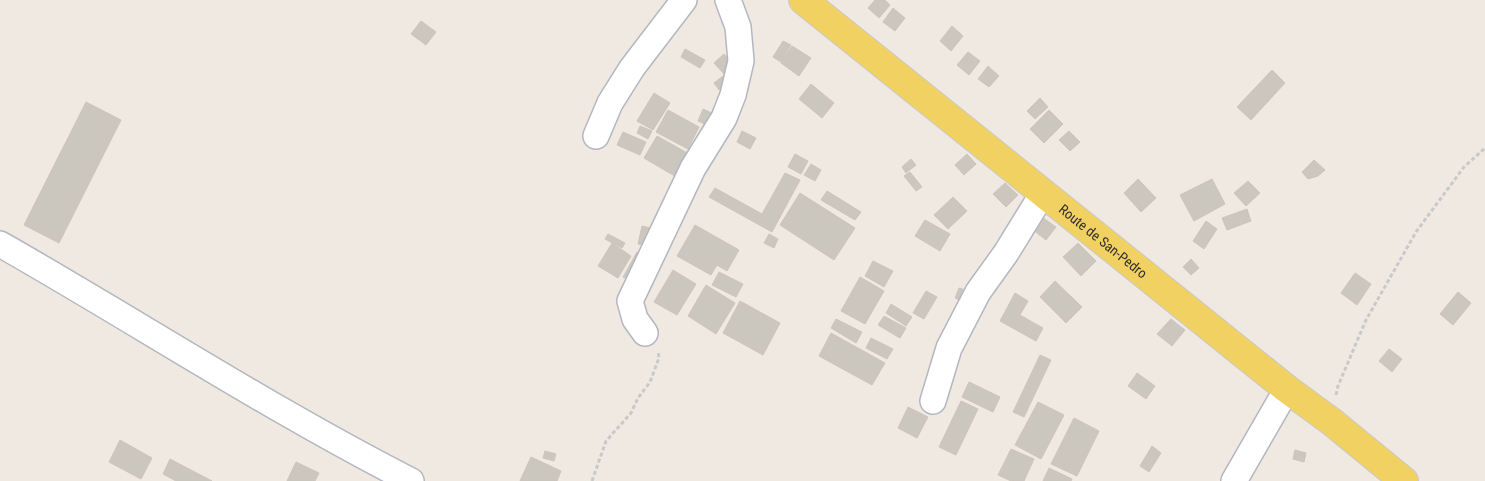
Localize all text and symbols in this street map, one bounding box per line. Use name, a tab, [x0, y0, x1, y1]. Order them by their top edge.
street label: Route de San-Pedro	[1056, 201, 1150, 281]

